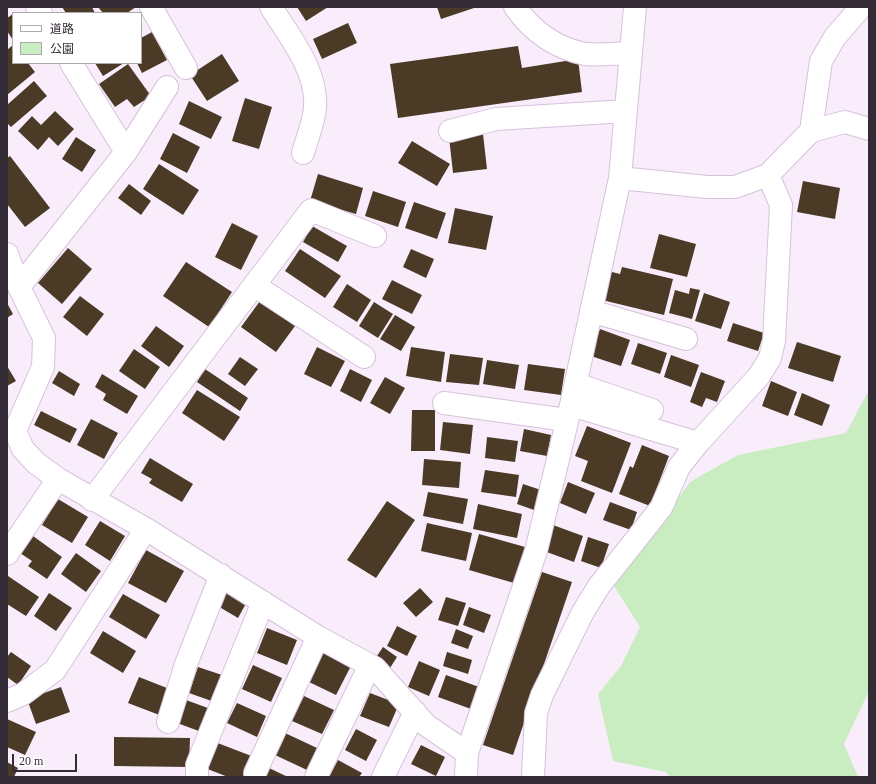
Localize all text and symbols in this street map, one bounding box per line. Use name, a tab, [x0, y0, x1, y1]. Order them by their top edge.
legend	[12, 12, 142, 64]
text: 道路	[50, 22, 74, 36]
text: 公園	[50, 42, 74, 56]
scale bar	[14, 746, 79, 772]
text: 20 m	[19, 754, 43, 768]

